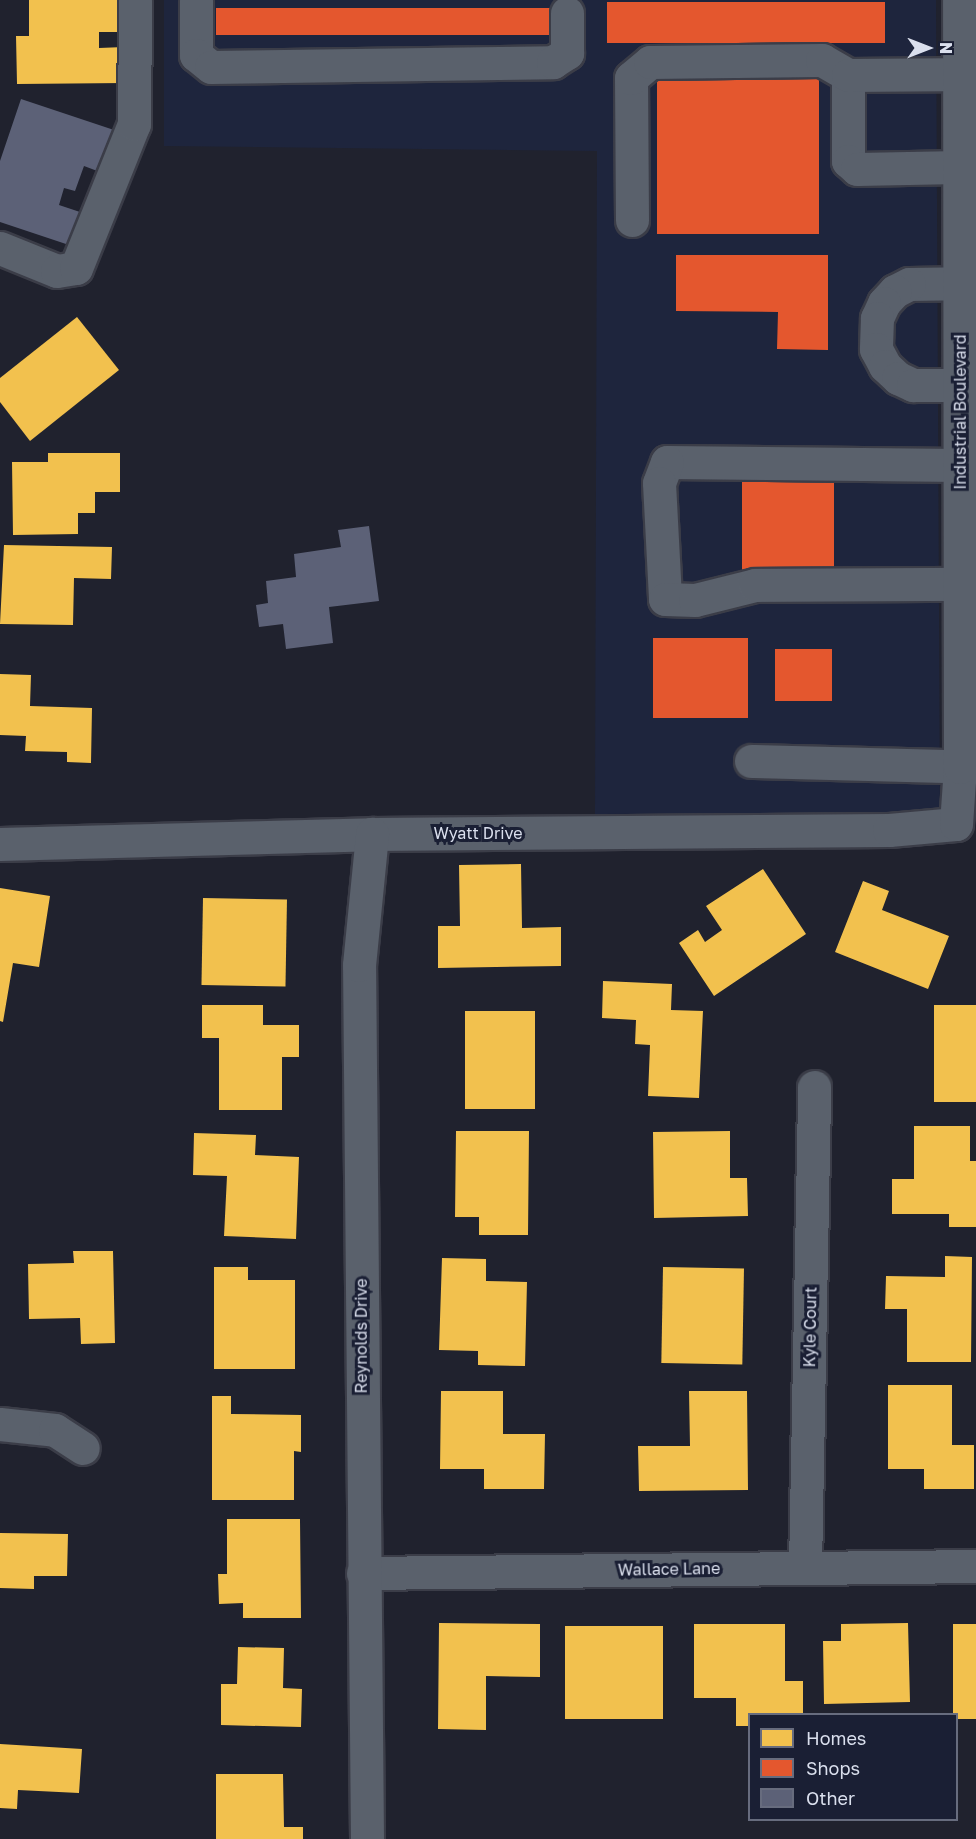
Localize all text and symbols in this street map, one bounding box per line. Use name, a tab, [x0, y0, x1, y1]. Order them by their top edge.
north arrow	[898, 18, 958, 78]
text: N	[936, 42, 956, 54]
street label: Industrial Boulevard	[950, 334, 970, 490]
street label: Wyatt Drive	[433, 823, 523, 843]
street label: Reynolds Drive	[351, 1278, 371, 1394]
street label: Kyle Court	[800, 1286, 820, 1368]
street label: Wallace Lane	[618, 1559, 720, 1579]
legend	[748, 1713, 958, 1821]
text: Homes	[806, 1727, 866, 1749]
text: Shops	[806, 1757, 860, 1779]
text: Other	[806, 1787, 855, 1809]

